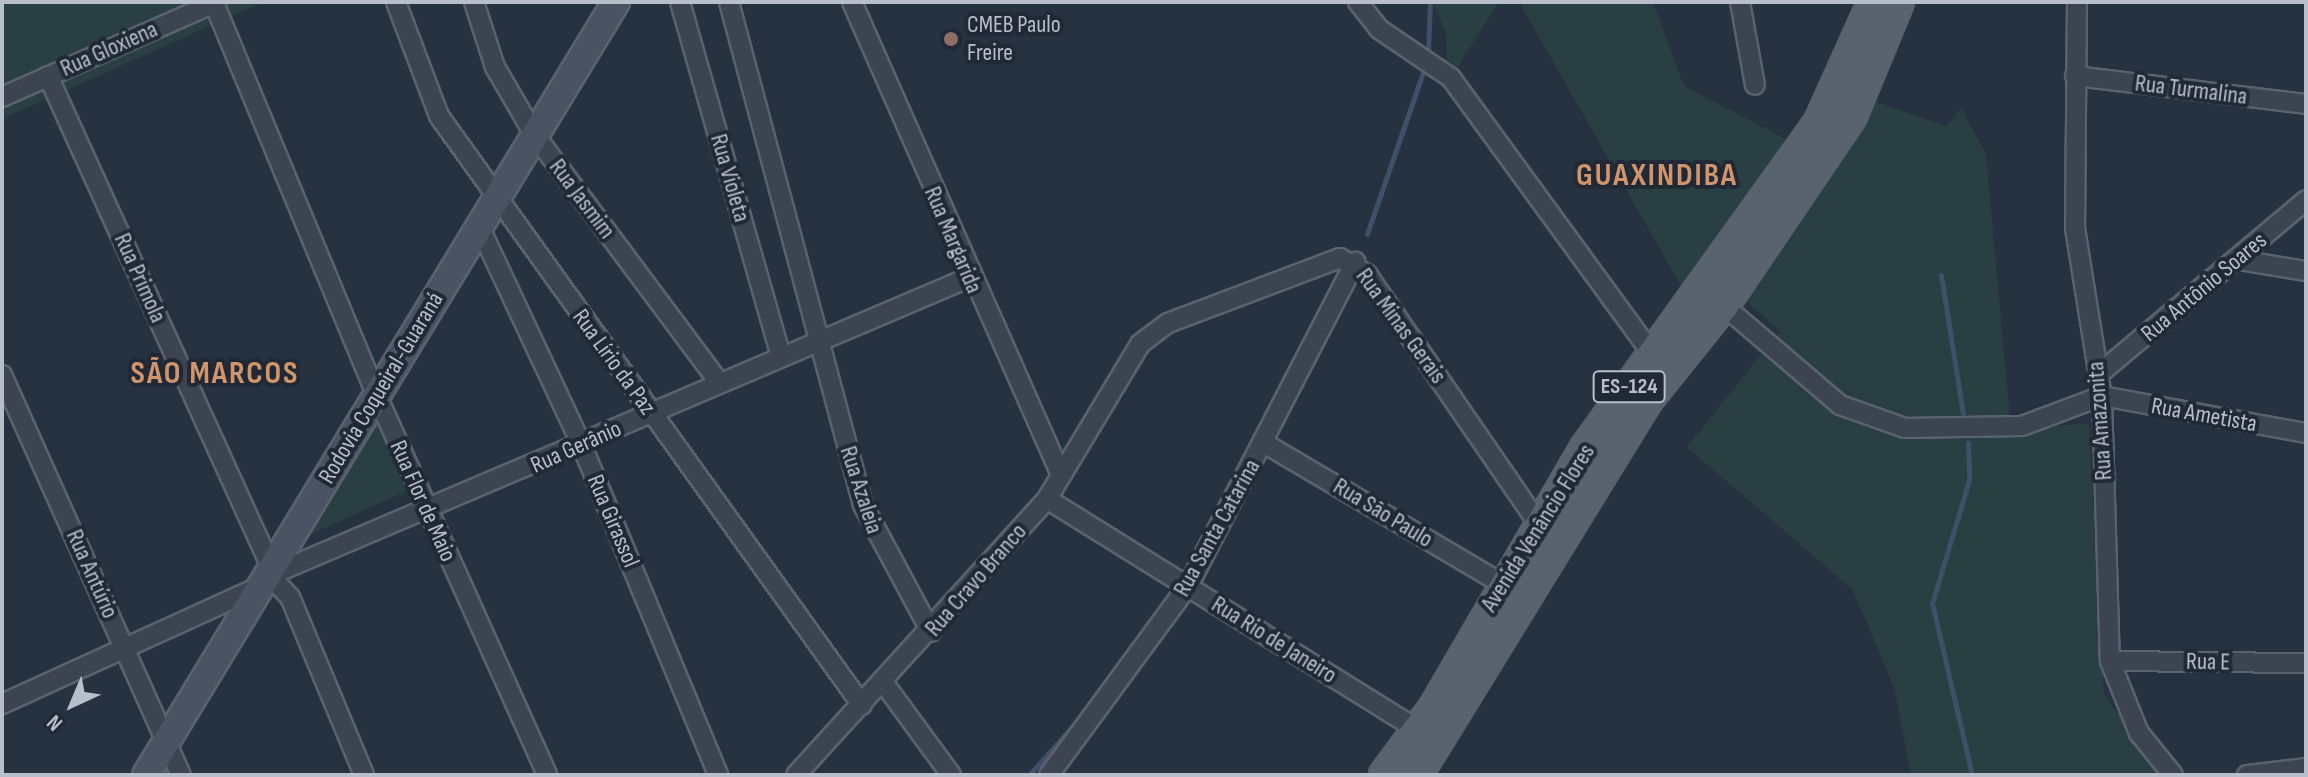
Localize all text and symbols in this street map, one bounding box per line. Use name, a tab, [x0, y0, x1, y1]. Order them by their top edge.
place label: CMEB Paulo Freire	[967, 11, 1061, 67]
street label: Rua Gloxiena	[56, 15, 162, 83]
marker: CMEB Paulo Freire	[942, 30, 960, 48]
street label: Rua Turmalina	[2133, 69, 2249, 111]
street label: Rua Violeta	[704, 131, 756, 225]
street label: Rua Jasmim	[543, 154, 621, 244]
district label: GUAXINDIBA	[1576, 157, 1738, 195]
street label: Rua Margarida	[918, 182, 988, 298]
street label: Rua Antônio Soares	[2135, 226, 2273, 348]
street label: Rua Primola	[108, 229, 172, 327]
street label: Rua Minas Gerais	[1350, 263, 1452, 389]
street label: Rodovia Coqueiral-Guaraná	[312, 287, 450, 489]
street label: Rua Lírio da Paz	[566, 304, 662, 420]
district label: SÃO MARCOS	[131, 355, 299, 393]
street label: Rua Amazonita	[2081, 361, 2119, 481]
road number: ES-124	[1591, 369, 1667, 405]
street label: Rua Ametista	[2149, 392, 2259, 438]
street label: Rua Gerânio	[526, 414, 626, 480]
street label: Rua Flor de Maio	[383, 436, 463, 566]
street label: Avenida Venâncio Flores	[1475, 439, 1601, 617]
street label: Rua Azaleia	[833, 443, 889, 537]
street label: Rua Santa Catarina	[1168, 454, 1266, 602]
street label: Rua Girassol	[581, 470, 645, 572]
street label: Rua São Paulo	[1328, 472, 1438, 554]
street label: Rua Cravo Branco	[919, 518, 1033, 642]
street label: Rua Antúrio	[60, 525, 124, 623]
street label: Rua Rio de Janeiro	[1206, 590, 1342, 690]
street label: Rua E	[2186, 647, 2230, 677]
north arrow	[32, 665, 112, 745]
text: N	[41, 709, 69, 736]

